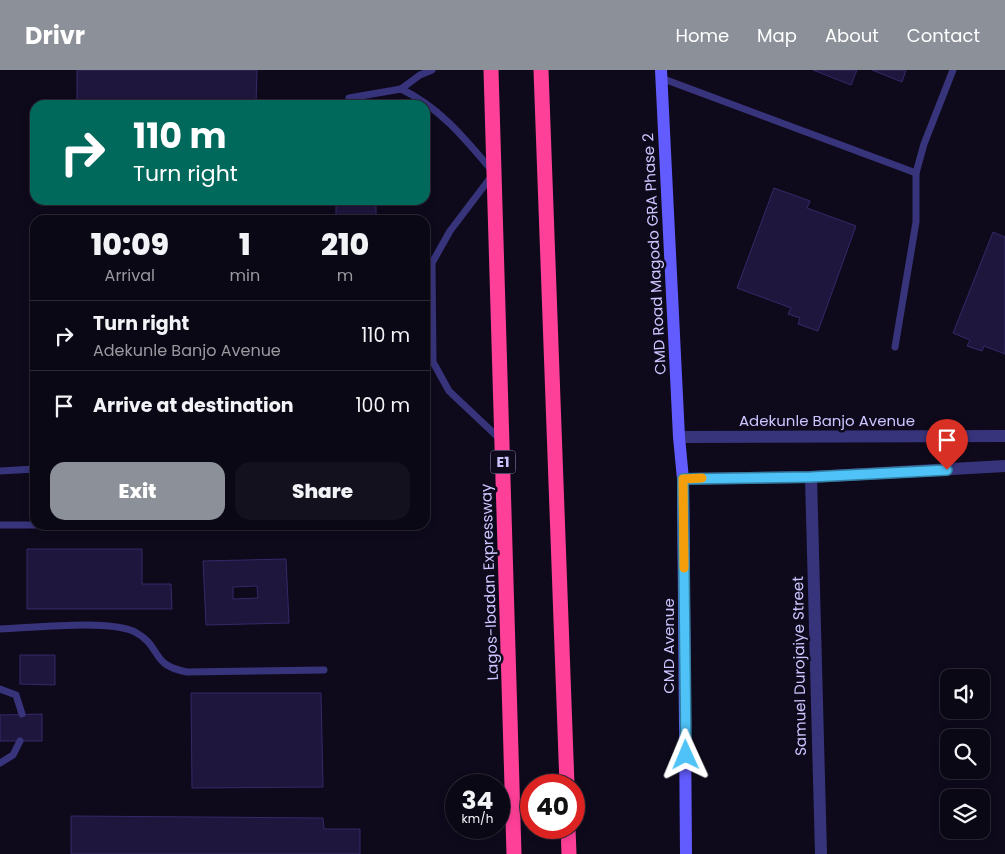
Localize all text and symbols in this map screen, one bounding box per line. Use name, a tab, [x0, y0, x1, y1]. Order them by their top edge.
text: Drivr	[25, 19, 85, 52]
text: Home	[675, 23, 729, 48]
text: Map	[757, 23, 797, 48]
text: About	[825, 23, 879, 48]
text: Contact	[907, 23, 980, 48]
text: 110 m	[133, 111, 227, 160]
icon: right	[50, 120, 115, 185]
street label: CMD Road Magodo GRA Phase 2	[637, 133, 671, 375]
text: Turn right	[133, 158, 238, 189]
text: 10:09	[91, 223, 169, 266]
text: 1	[239, 223, 251, 266]
text: 210	[321, 223, 369, 266]
text: Arrival	[105, 264, 155, 287]
text: min	[230, 264, 260, 287]
text: m	[337, 264, 353, 287]
text: Turn right	[93, 310, 189, 337]
icon: right	[50, 322, 78, 350]
text: 110 m	[361, 322, 410, 349]
text: Adekunle Banjo Avenue	[93, 339, 281, 362]
icon: arrive	[50, 392, 78, 420]
text: Arrive at destination	[93, 392, 294, 419]
text: 100 m	[355, 392, 410, 419]
street label: Adekunle Banjo Avenue	[739, 410, 915, 431]
pin	[926, 419, 968, 470]
icon: arrive	[933, 426, 961, 454]
road number: E1	[490, 451, 516, 474]
button: Exit	[50, 462, 225, 520]
button: Share	[235, 462, 410, 520]
street label: Lagos-Ibadan Expressway	[475, 483, 503, 681]
street label: Samuel Durojaiye Street	[787, 576, 811, 756]
street label: CMD Avenue	[658, 598, 679, 694]
map controls	[940, 669, 990, 839]
button: sound	[940, 669, 990, 719]
position arrow	[659, 728, 711, 780]
button: search	[940, 729, 990, 779]
speed limit sign: 40	[520, 774, 585, 839]
text: 34	[461, 783, 494, 818]
button: layers	[940, 789, 990, 839]
text: km/h	[462, 810, 493, 827]

